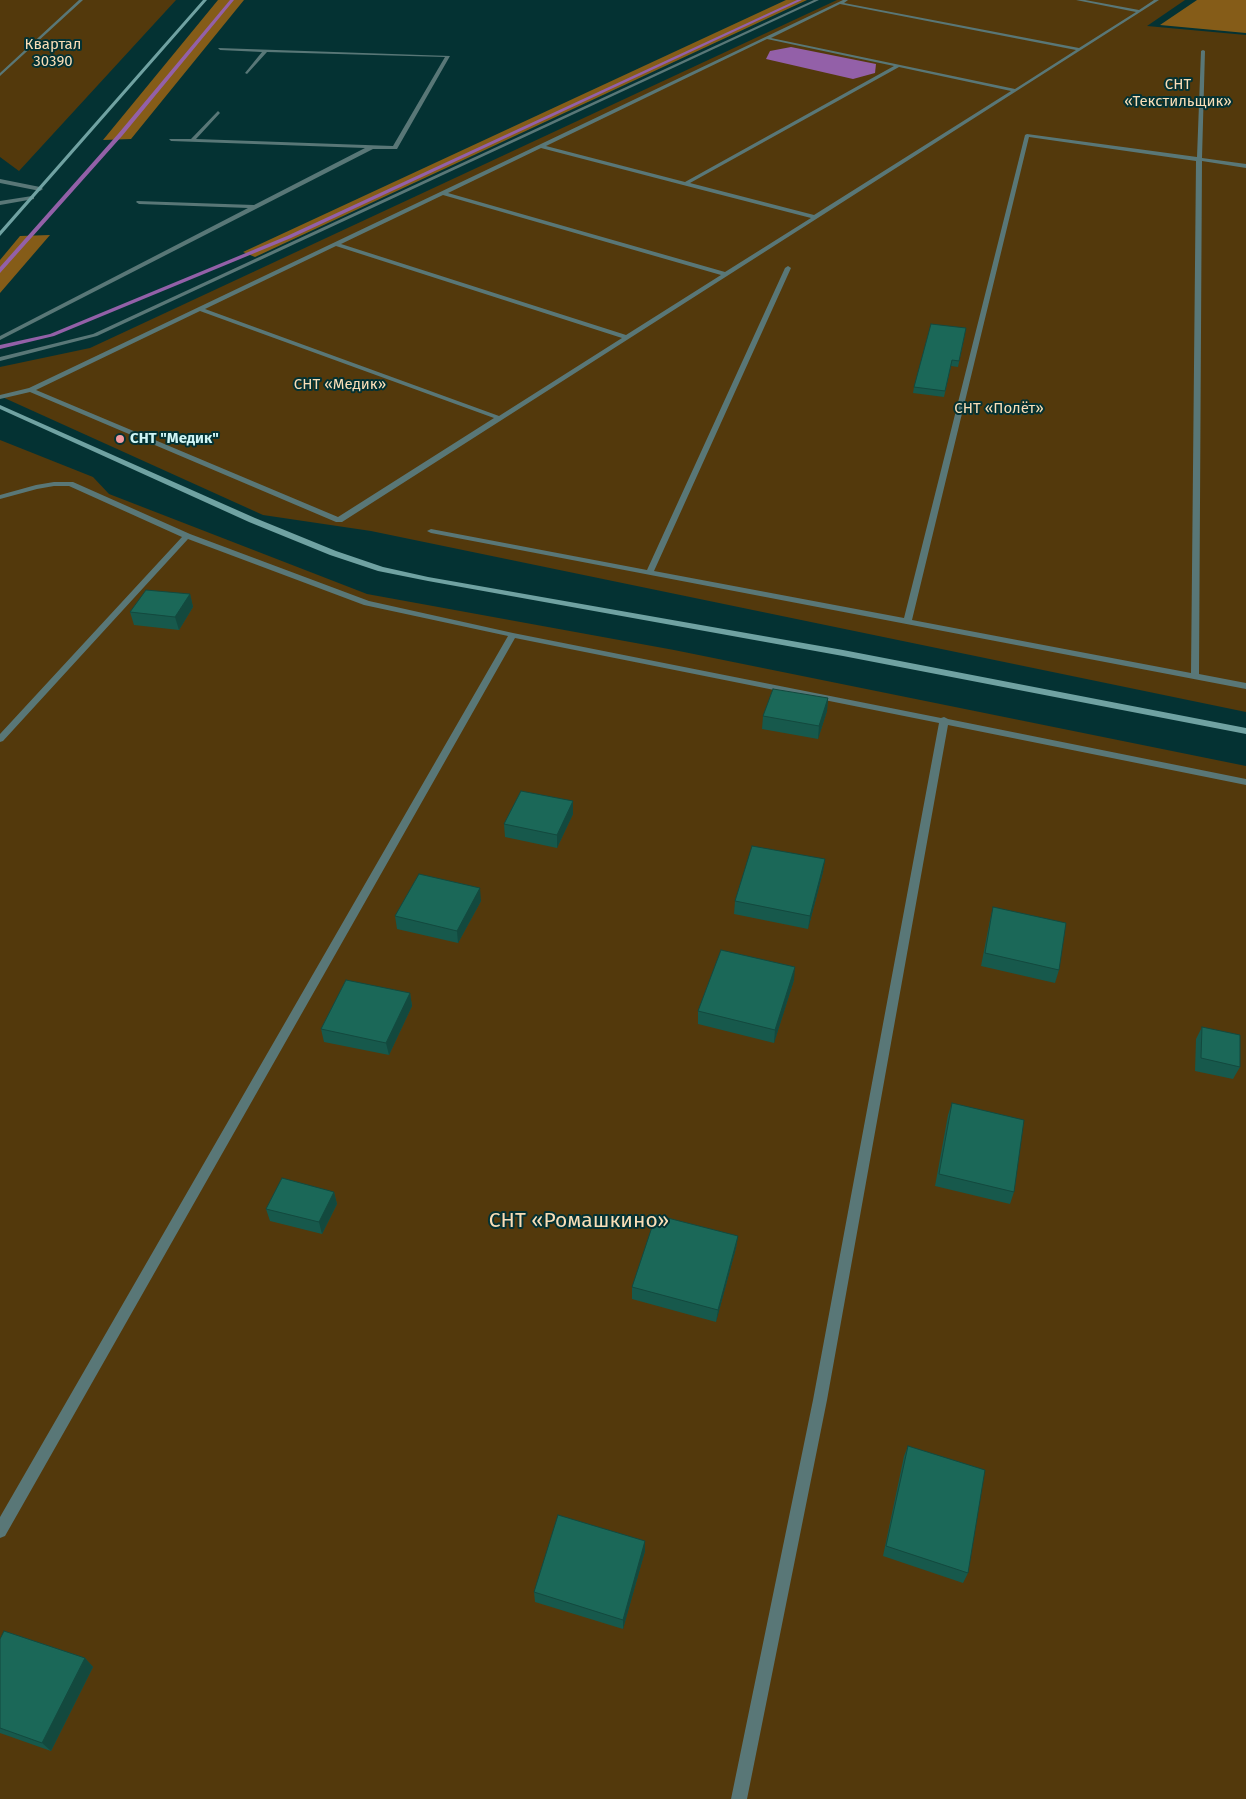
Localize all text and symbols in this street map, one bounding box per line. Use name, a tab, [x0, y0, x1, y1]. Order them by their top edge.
park label: Квартал 30390	[25, 36, 81, 71]
park label: СНТ «Текстильщик»	[1124, 76, 1232, 111]
park label: СНТ «Медик»	[294, 376, 386, 394]
park label: СНТ «Полёт»	[954, 400, 1044, 418]
place label: СНТ "Медик"	[130, 430, 219, 448]
marker: СНТ "Медик"	[114, 433, 126, 445]
park label: СНТ «Ромашкино»	[489, 1208, 669, 1234]

